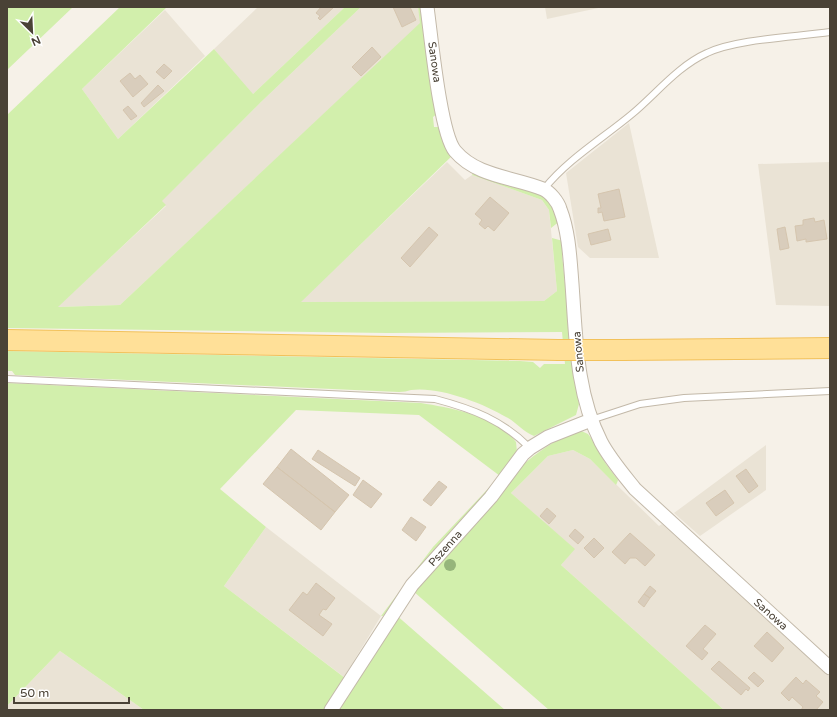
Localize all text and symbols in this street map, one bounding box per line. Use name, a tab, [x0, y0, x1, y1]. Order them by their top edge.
north arrow	[12, 12, 52, 52]
text: N	[29, 33, 43, 48]
street label: Sanowa	[425, 41, 444, 83]
street label: Sanowa	[570, 331, 587, 373]
street label: Pszenna	[426, 528, 465, 569]
street label: Sanowa	[751, 596, 790, 633]
scale bar	[14, 679, 129, 705]
text: 50 m	[20, 686, 49, 700]

